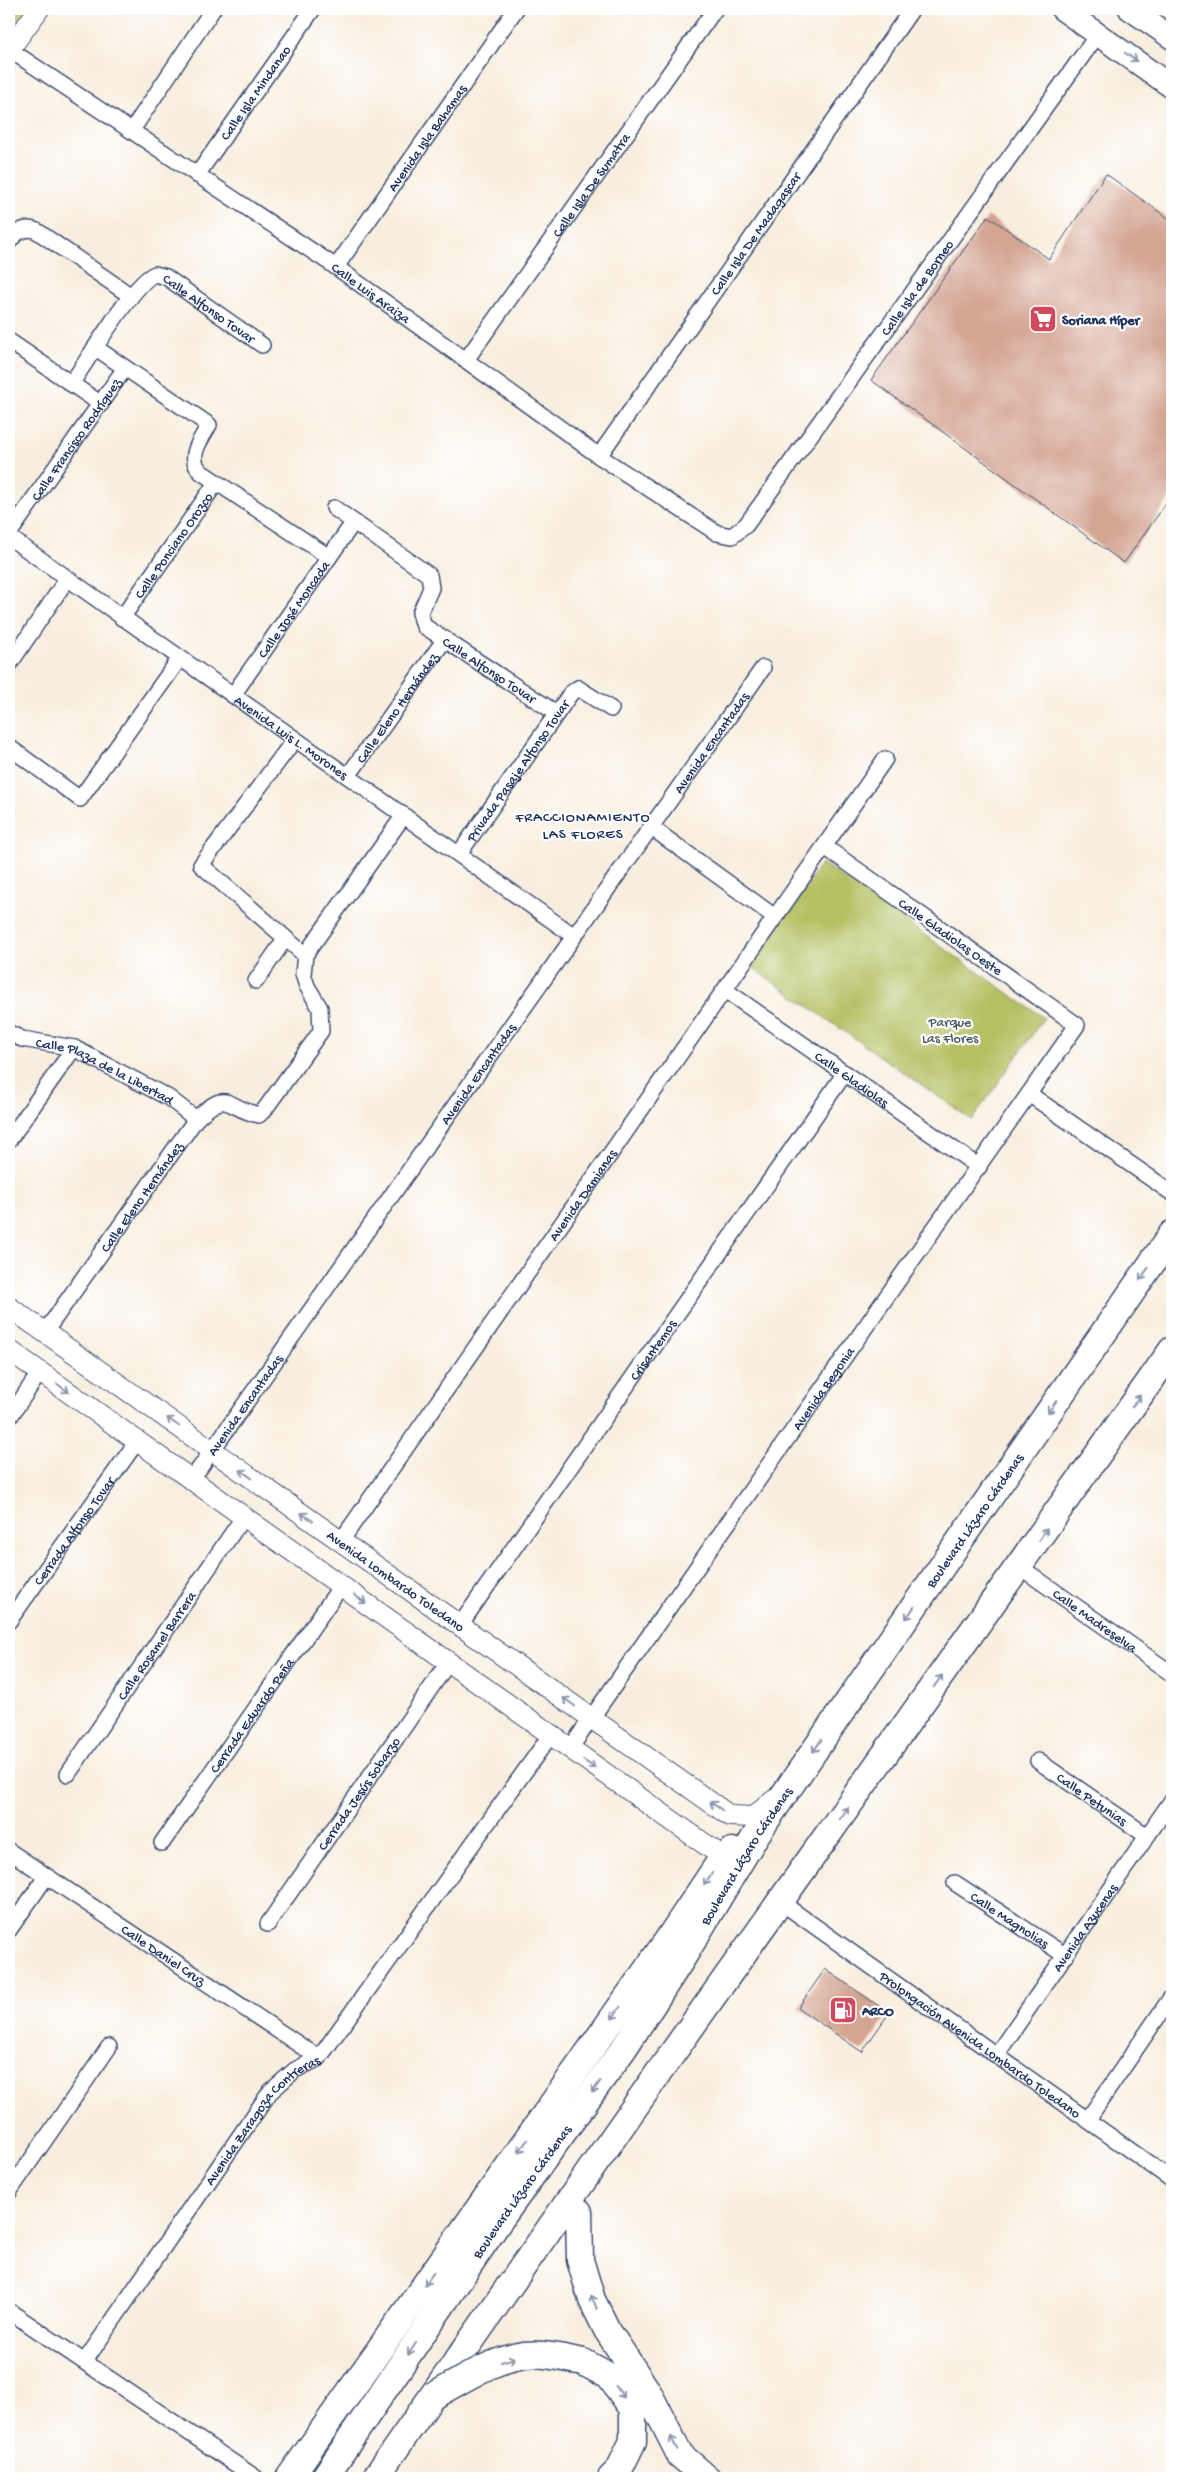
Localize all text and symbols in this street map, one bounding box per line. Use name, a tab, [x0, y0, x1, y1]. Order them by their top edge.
street label: Calle Isla Mindanao	[218, 43, 296, 144]
one-way arrow	[1124, 52, 1138, 62]
street label: Avenida Isla Bahamas	[385, 81, 472, 196]
street label: Calle Isla De Sumatra	[550, 130, 636, 242]
street label: Calle Isla De Madagascar	[708, 169, 807, 299]
street label: Calle Isla de Borneo	[878, 237, 959, 340]
street label: Calle Luis Araiza	[327, 260, 414, 329]
street label: Calle Alfonso Tovar	[159, 271, 258, 349]
supermarket icon: Soriana Híper	[1028, 304, 1058, 334]
place label: Soriana Híper	[1062, 313, 1141, 330]
street label: Calle Francisco Rodríguez	[29, 375, 127, 505]
street label: Calle Ponciano Orozco	[132, 490, 218, 603]
street label: Calle José Moncada	[255, 557, 336, 662]
street label: Calle Alfonso Tovar	[438, 634, 539, 709]
street label: Calle Eleno Hernández	[354, 650, 444, 767]
street label: Avenida Encantadas	[671, 689, 755, 798]
street label: Avenida Luis L. Morones	[230, 693, 351, 785]
street label: Privada Pasaje Alfonso Tovar	[463, 697, 575, 847]
district label: FRACCIONAMIENTO LAS FLORES	[515, 809, 650, 844]
street label: Calle Gladiolas Oeste	[894, 896, 1006, 981]
park label: Parque Las Flores	[922, 1015, 979, 1048]
street label: Avenida Encantadas	[438, 1020, 522, 1129]
street label: Calle Plaza de la Libertad	[34, 1036, 178, 1111]
street label: Calle Gladiolas	[810, 1049, 892, 1113]
street label: Calle Eleno Hernández	[98, 1139, 188, 1257]
street label: Avenida Damianas	[546, 1146, 622, 1245]
one-way arrow	[1139, 1266, 1149, 1280]
street label: Crisantemos	[627, 1316, 682, 1385]
street label: Avenida Begonia	[790, 1344, 860, 1434]
street label: Avenida Encantadas	[205, 1351, 288, 1460]
one-way arrow	[56, 1383, 70, 1393]
one-way arrow	[1131, 1394, 1141, 1408]
one-way arrow	[1047, 1400, 1057, 1414]
one-way arrow	[167, 1417, 181, 1427]
street label: Boulevard Lázaro Cárdenas	[923, 1450, 1029, 1593]
one-way arrow	[239, 1469, 253, 1479]
street label: Cerrada Alfonso Tovar	[31, 1474, 120, 1589]
one-way arrow	[301, 1512, 315, 1522]
one-way arrow	[1038, 1527, 1048, 1541]
street label: Avenida Lombardo Toledano	[323, 1528, 467, 1637]
street label: Calle Madreselva	[1048, 1586, 1140, 1658]
street label: Calle Rosamel Barrera	[115, 1588, 202, 1704]
one-way arrow	[353, 1594, 366, 1605]
one-way arrow	[905, 1606, 915, 1620]
street label: Cerrada Eduardo Peña	[207, 1655, 300, 1777]
one-way arrow	[933, 1674, 943, 1688]
one-way arrow	[562, 1697, 576, 1707]
street label: Cerrada Jesús Sobarzo	[315, 1734, 405, 1855]
one-way arrow	[812, 1739, 822, 1753]
one-way arrow	[582, 1759, 596, 1769]
street label: Calle Petunias	[1052, 1770, 1130, 1831]
street label: Boulevard Lázaro Cárdenas	[698, 1784, 798, 1930]
one-way arrow	[709, 1801, 723, 1811]
one-way arrow	[839, 1806, 849, 1820]
one-way arrow	[703, 1872, 713, 1886]
street label: Avenida Azucenas	[1050, 1881, 1123, 1976]
street label: Calle Magnolias	[966, 1889, 1052, 1954]
street label: Calle Daniel Cruz	[117, 1922, 208, 1991]
street label: Prolongación Avenida Lombardo Toledano	[874, 1968, 1083, 2123]
fuel station icon: ARCO	[828, 1995, 858, 2025]
place label: ARCO	[861, 2004, 894, 2021]
one-way arrow	[611, 2006, 621, 2020]
street label: Avenida Zaragoza Contreras	[202, 2052, 324, 2189]
one-way arrow	[591, 2080, 601, 2094]
street label: Boulevard Lázaro Cárdenas	[469, 2122, 577, 2263]
one-way arrow	[518, 2139, 528, 2153]
one-way arrow	[424, 2272, 434, 2286]
one-way arrow	[588, 2295, 598, 2310]
one-way arrow	[407, 2342, 417, 2356]
one-way arrow	[500, 2355, 516, 2365]
one-way arrow	[615, 2385, 626, 2398]
one-way arrow	[669, 2436, 678, 2451]

